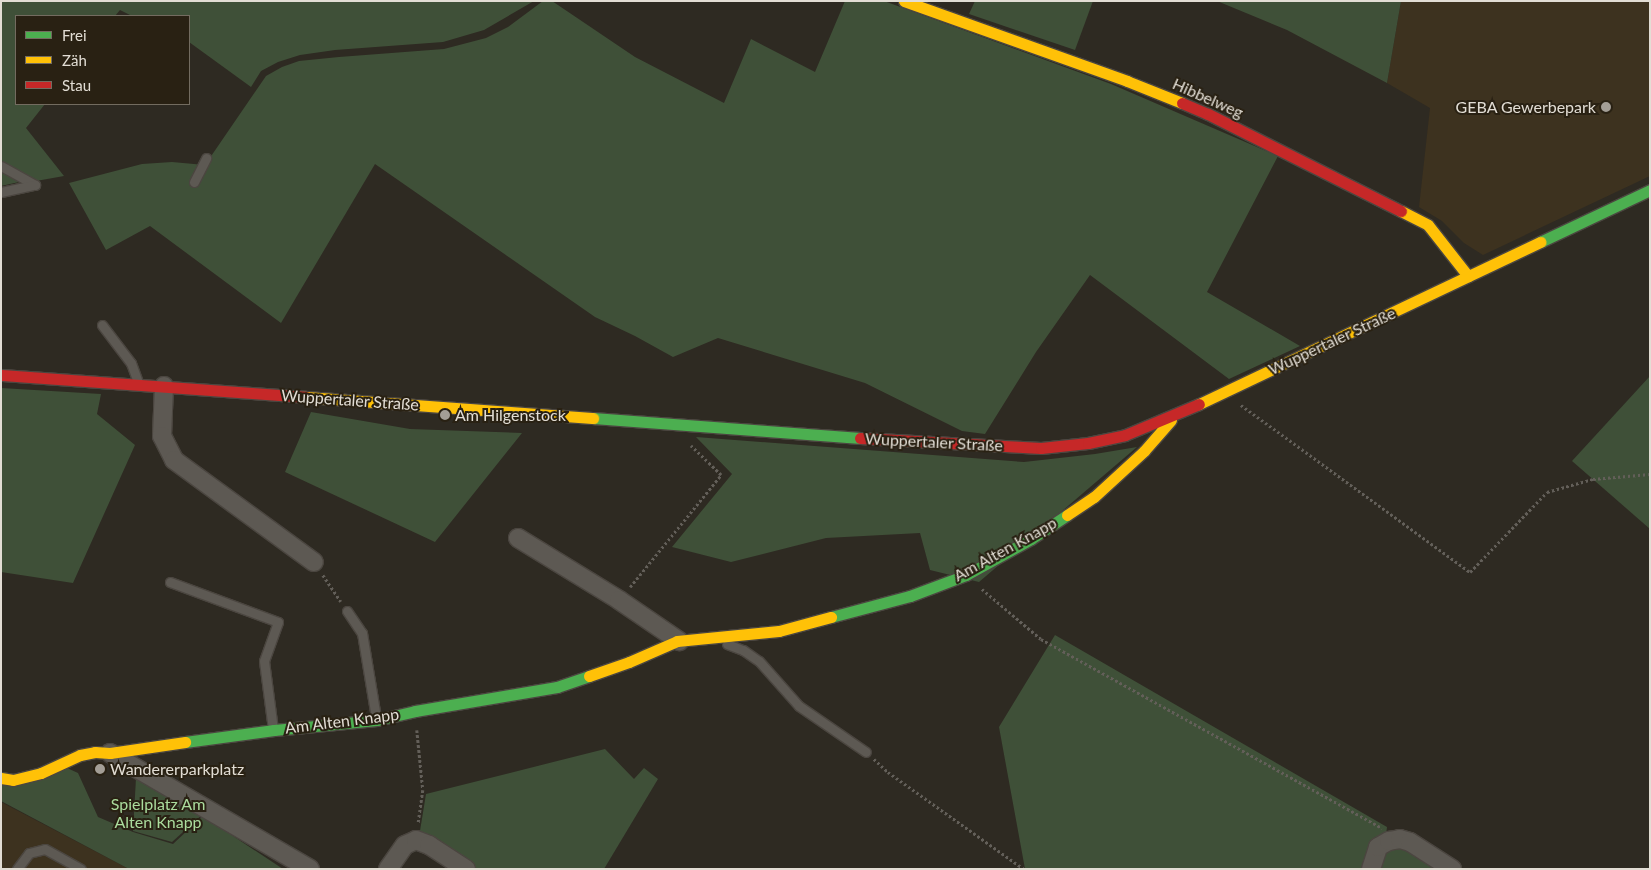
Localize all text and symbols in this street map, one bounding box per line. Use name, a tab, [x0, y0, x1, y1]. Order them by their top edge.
legend	[15, 15, 190, 105]
text: Frei	[62, 26, 87, 44]
text: Zäh	[62, 51, 87, 69]
street label: Hibbelweg	[1170, 74, 1246, 122]
text: Stau	[62, 76, 91, 94]
place label: GEBA Gewerbepark	[1455, 97, 1596, 117]
marker: GEBA Gewerbepark	[1600, 101, 1612, 113]
street label: Wuppertaler Straße	[1265, 303, 1399, 379]
street label: Wuppertaler Straße	[280, 386, 420, 414]
place label: Am Hilgenstock	[455, 405, 566, 425]
marker: Am Hilgenstock	[439, 409, 451, 421]
street label: Wuppertaler Straße	[864, 429, 1004, 455]
street label: Am Alten Knapp	[950, 513, 1060, 585]
street label: Am Alten Knapp	[284, 704, 400, 738]
place label: Wandererparkplatz	[110, 759, 244, 779]
marker: Wandererparkplatz	[94, 763, 106, 775]
park label: Spielplatz Am Alten Knapp	[110, 794, 206, 832]

